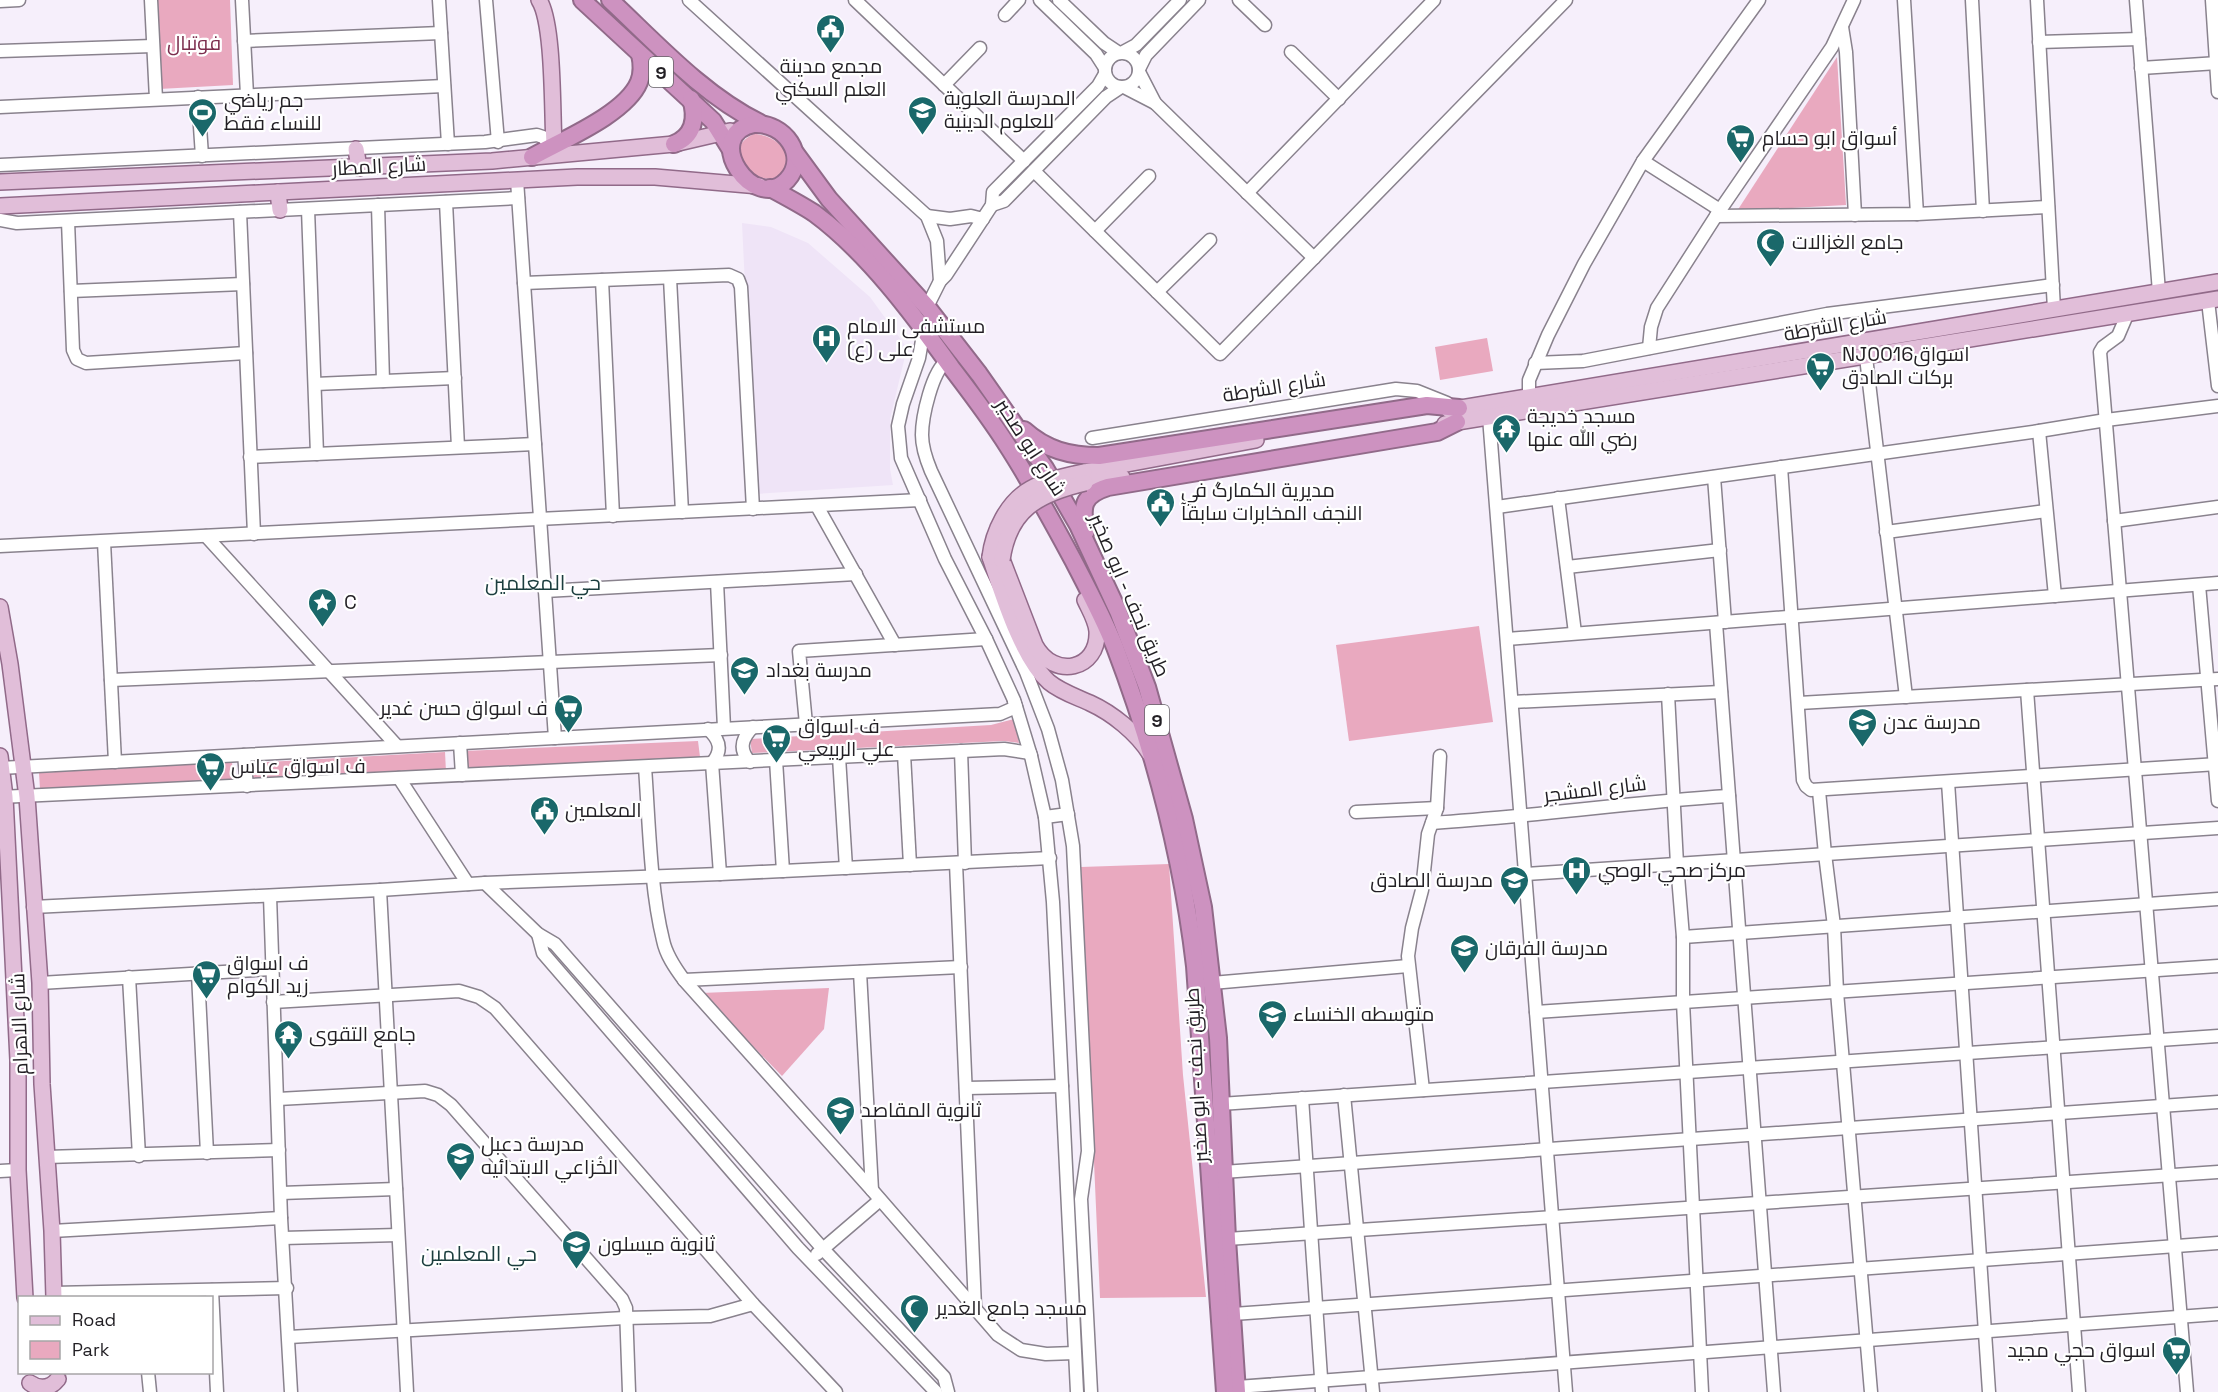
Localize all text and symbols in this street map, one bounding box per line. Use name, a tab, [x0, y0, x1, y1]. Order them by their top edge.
public building icon: مجمع مدينة العلم السكني	[815, 12, 847, 54]
park label: فوتبال	[167, 30, 221, 56]
place label: مجمع مدينة العلم السكني	[775, 53, 887, 105]
road number: 9	[649, 57, 673, 87]
place label: المدرسة العلوية للعلوم الدينية	[944, 85, 1076, 135]
place label: جم رياضي للنساء فقط	[224, 87, 322, 136]
school or university icon: المدرسة العلوية للعلوم الدينية	[907, 94, 939, 136]
sports icon: جم رياضي للنساء فقط	[187, 96, 219, 138]
supermarket icon: أسواق ابو حسام	[1725, 122, 1757, 164]
place label: أسواق ابو حسام	[1762, 125, 1897, 152]
street label: شارع المطار	[330, 151, 427, 183]
mosque icon: جامع الغزالات	[1755, 226, 1787, 268]
place label: جامع الغزالات	[1792, 229, 1903, 256]
street label: شارع الشرطة	[1782, 303, 1889, 348]
place label: مستشفی الامام علی (ع)	[847, 313, 985, 363]
hospital icon: مستشفی الامام علی (ع)	[810, 322, 842, 364]
place label: NJ0016اسواق برکات الصادق	[1842, 341, 1970, 390]
supermarket icon: NJ0016اسواق برکات الصادق	[1805, 350, 1837, 392]
street label: شارع الشرطة	[1221, 366, 1328, 409]
street label: شارع ابو صخير	[988, 392, 1072, 501]
place label: مسجد خديجة رضي الله عنها	[1527, 403, 1638, 454]
temple icon: مسجد خديجة رضي الله عنها	[1490, 412, 1522, 454]
place label: مديرية الكمارگ في النجف المخابرات سابقآ	[1181, 477, 1363, 526]
public building icon: مديرية الكمارگ في النجف المخابرات سابقآ	[1144, 486, 1176, 528]
street label: طريق نجف - ابو صخير	[1083, 508, 1176, 681]
district label: حي المعلمين	[485, 569, 601, 599]
place icon: C	[307, 586, 339, 628]
place label: C	[344, 589, 357, 615]
school or university icon: مدرسة بغداد	[729, 654, 761, 696]
place label: مدرسة بغداد	[766, 657, 872, 683]
supermarket icon: ف اسواق حسن غدير	[553, 692, 585, 734]
place label: ف اسواق حسن غدير	[379, 695, 548, 721]
road number: 9	[1145, 705, 1169, 735]
school or university icon: مدرسة عدن	[1846, 706, 1878, 748]
place label: مدرسة عدن	[1883, 709, 1981, 735]
place label: ف اسواق علي الربيعي	[798, 713, 895, 765]
supermarket icon: ف اسواق علي الربيعي	[761, 722, 793, 764]
supermarket icon: ف اسواق عباس	[194, 750, 226, 792]
place label: ف اسواق عباس	[231, 753, 366, 779]
street label: شارع المشجر	[1541, 770, 1648, 809]
public building icon: المعلمين	[528, 794, 560, 836]
place label: المعلمين	[565, 797, 642, 823]
hospital icon: مركز صحي الوصي	[1561, 854, 1593, 896]
place label: مركز صحي الوصي	[1598, 857, 1746, 886]
school or university icon: مدرسة الصادق	[1498, 864, 1530, 906]
place label: مدرسة الصادق	[1370, 867, 1493, 893]
school or university icon: مدرسة الفرقان	[1448, 932, 1480, 974]
place label: مدرسة الفرقان	[1485, 935, 1608, 961]
place label: ف اسواق زيد الكوام	[227, 950, 309, 1000]
supermarket icon: ف اسواق زيد الكوام	[190, 958, 222, 1000]
street label: شارع الاهرام	[4, 973, 35, 1075]
street label: طريق نجف - ابو صخير	[1178, 987, 1214, 1164]
school or university icon: متوسطه الخنساء	[1256, 998, 1288, 1040]
place label: متوسطه الخنساء	[1293, 1001, 1434, 1027]
temple icon: جامع التقوى	[272, 1018, 304, 1060]
place label: جامع التقوى	[309, 1021, 416, 1048]
school or university icon: ثانوية المقاصد	[824, 1094, 856, 1136]
place label: ثانوية المقاصد	[861, 1097, 982, 1123]
place label: مدرسة دعبل الخُزاعي الابتدائيه	[481, 1131, 618, 1183]
school or university icon: مدرسة دعبل الخُزاعي الابتدائيه	[444, 1140, 476, 1182]
school or university icon: ثانوية ميسلون	[561, 1228, 593, 1270]
place label: ثانوية ميسلون	[598, 1231, 716, 1257]
district label: حي المعلمین	[421, 1240, 537, 1270]
mosque icon: مسجد جامع الغدير	[899, 1292, 931, 1334]
place label: مسجد جامع الغدير	[935, 1295, 1087, 1322]
legend	[18, 1296, 213, 1374]
text: Road	[72, 1308, 116, 1331]
supermarket icon: اسواق حجي مجيد	[2161, 1334, 2193, 1376]
place label: اسواق حجي مجيد	[2007, 1337, 2156, 1366]
text: Park	[72, 1338, 110, 1361]

